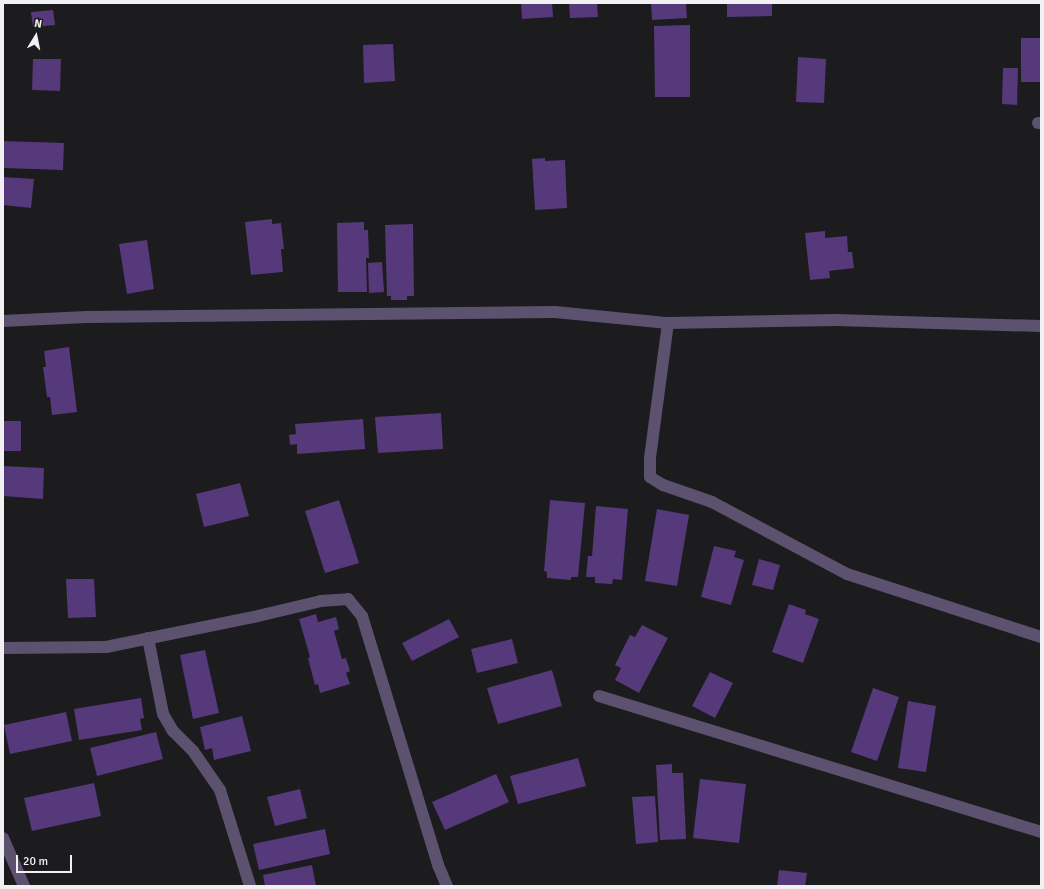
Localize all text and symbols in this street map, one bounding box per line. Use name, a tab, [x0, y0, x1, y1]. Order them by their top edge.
north arrow	[16, 16, 56, 56]
text: N	[33, 17, 43, 31]
scale bar	[18, 847, 74, 873]
text: 20 m	[23, 854, 48, 869]

